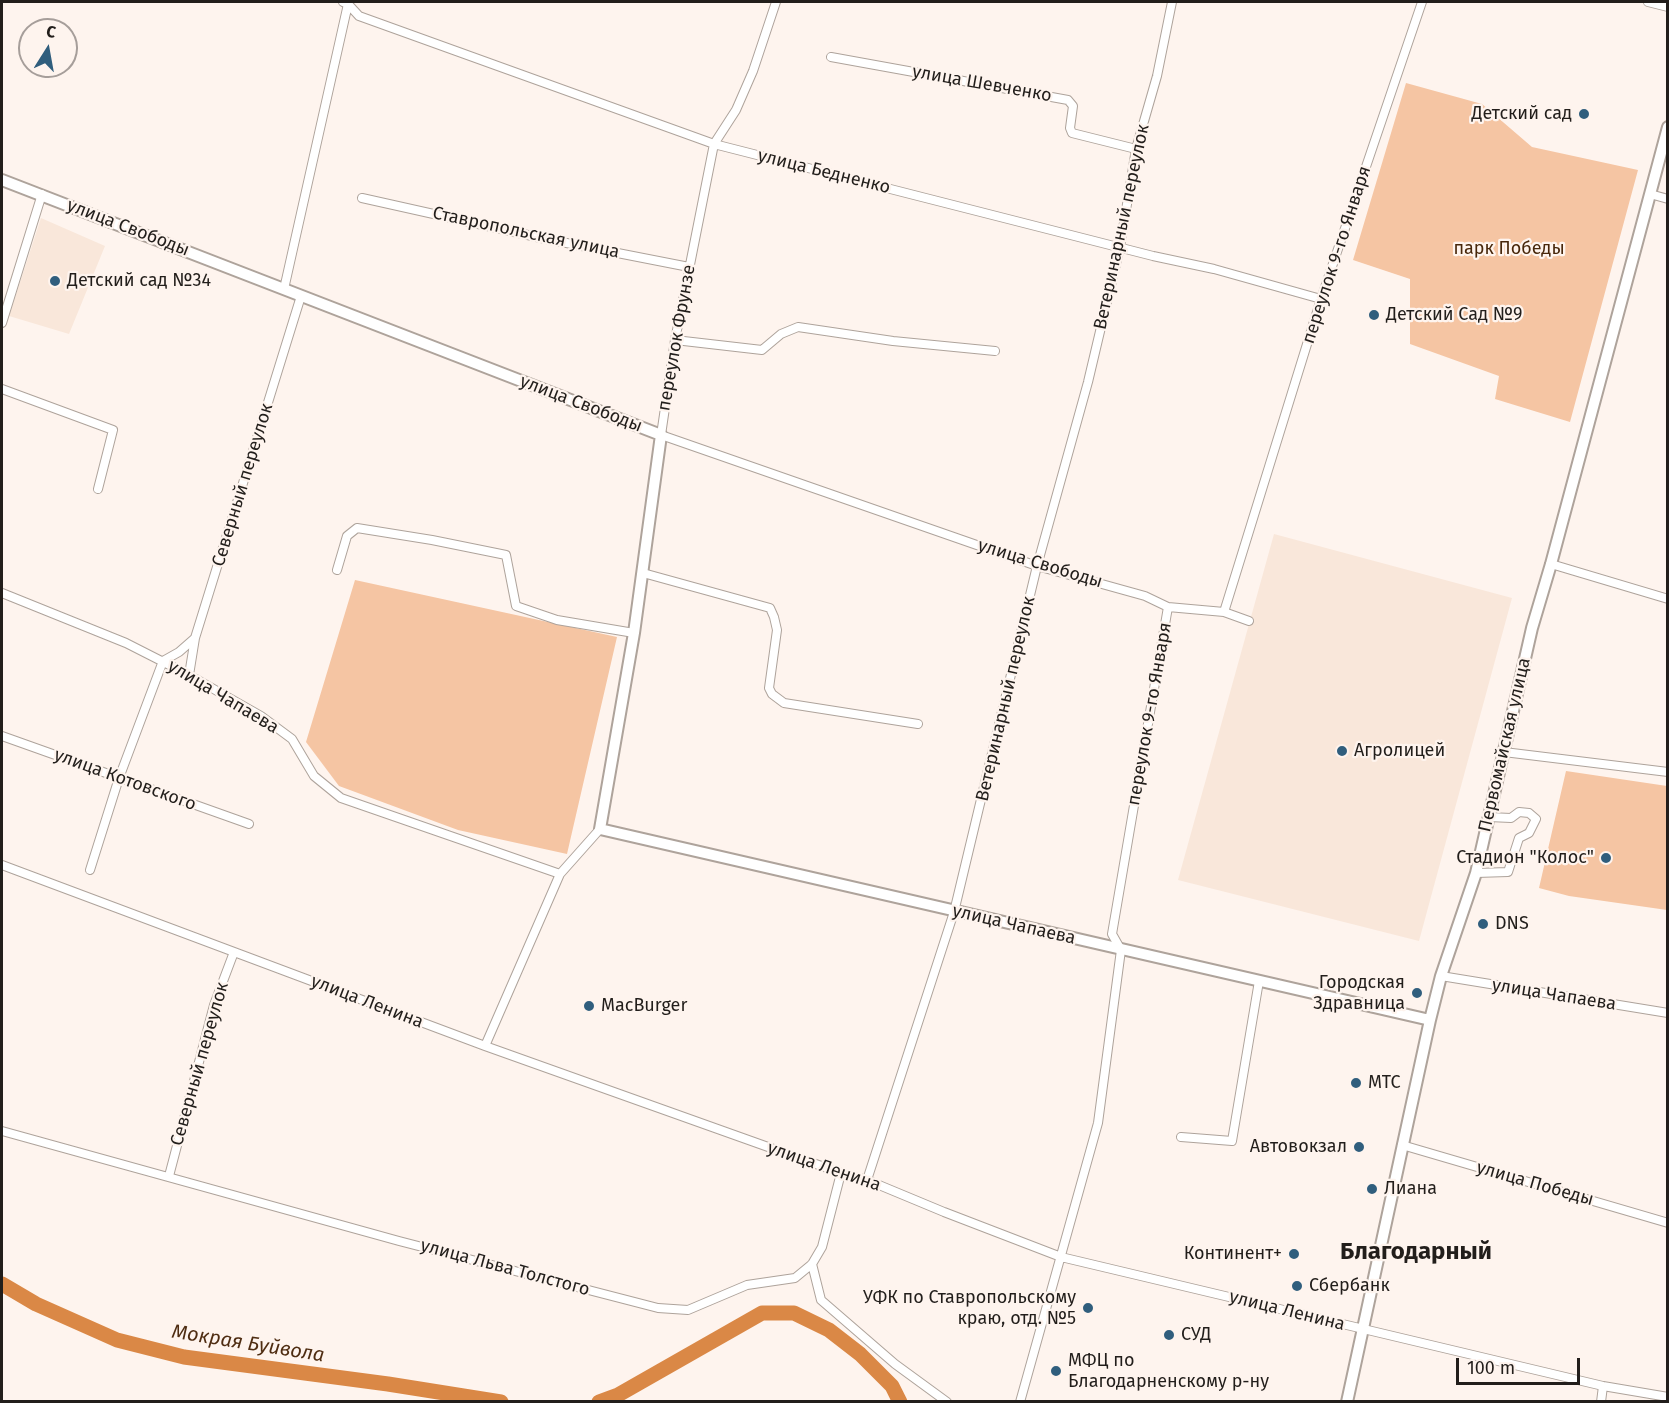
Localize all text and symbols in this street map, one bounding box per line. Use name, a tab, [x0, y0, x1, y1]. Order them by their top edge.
north arrow	[18, 18, 78, 78]
text: С	[45, 22, 57, 42]
street label: улица Шевченко	[911, 61, 1053, 107]
place label: Детский сад	[1471, 103, 1572, 125]
marker: Детский сад	[1577, 107, 1591, 121]
street label: Ветеринарный переулок	[1090, 122, 1154, 332]
street label: улица Бедненко	[755, 145, 893, 199]
street label: переулок 9-го Января	[1298, 163, 1376, 347]
street label: улица Свободы	[64, 195, 192, 261]
street label: Ставропольская улица	[431, 203, 621, 263]
park label: парк Победы	[1453, 238, 1565, 260]
street label: переулок Фрунзе	[654, 263, 700, 413]
place label: Детский сад №34	[67, 270, 211, 292]
marker: Детский сад №34	[48, 274, 62, 288]
place label: Детский Сад №9	[1386, 304, 1522, 326]
marker: Детский Сад №9	[1367, 308, 1381, 322]
street label: улица Свободы	[517, 371, 645, 437]
street label: Северный переулок	[208, 401, 278, 569]
street label: улица Свободы	[975, 535, 1105, 593]
street label: Ветеринарный переулок	[972, 594, 1040, 804]
street label: переулок 9-го Января	[1123, 621, 1177, 807]
street label: улица Чапаева	[164, 655, 282, 739]
street label: Первомайская улица	[1474, 656, 1536, 834]
place label: Агролицей	[1354, 740, 1445, 762]
street label: улица Котовского	[51, 744, 199, 816]
marker: Агролицей	[1335, 744, 1349, 758]
place label: Стадион "Колос"	[1456, 847, 1594, 869]
marker: Стадион "Колос"	[1599, 851, 1613, 865]
street label: улица Чапаева	[950, 900, 1078, 950]
place label: DNS	[1495, 913, 1529, 935]
marker: DNS	[1476, 917, 1490, 931]
street label: улица Ленина	[308, 971, 426, 1033]
place label: Городская Здравница	[1313, 972, 1405, 1014]
street label: улица Чапаева	[1490, 975, 1618, 1015]
street label: Северный переулок	[166, 980, 234, 1148]
marker: Городская Здравница	[1410, 986, 1424, 1000]
place label: MacBurger	[601, 995, 687, 1017]
marker: MacBurger	[582, 999, 596, 1013]
place label: МТС	[1368, 1072, 1401, 1094]
marker: МТС	[1349, 1076, 1363, 1090]
place label: Автовокзал	[1250, 1136, 1347, 1158]
street label: улица Ленина	[764, 1137, 884, 1197]
marker: Автовокзал	[1352, 1140, 1366, 1154]
street label: улица Победы	[1474, 1157, 1596, 1211]
place label: Лиана	[1384, 1178, 1437, 1200]
marker: Лиана	[1365, 1182, 1379, 1196]
street label: улица Льва Толстого	[418, 1235, 592, 1301]
district label: Благодарный	[1340, 1238, 1492, 1266]
place label: Континент+	[1184, 1243, 1282, 1265]
marker: Континент+	[1287, 1247, 1301, 1261]
place label: Сбербанк	[1309, 1275, 1390, 1297]
marker: Сбербанк	[1290, 1279, 1304, 1293]
street label: улица Ленина	[1227, 1286, 1347, 1336]
place label: УФК по Ставропольскому краю, отд. №5	[863, 1287, 1076, 1330]
marker: УФК по Ставропольскому краю, отд. №5	[1081, 1301, 1095, 1315]
water label: Мокрая Буйвола	[170, 1320, 326, 1368]
place label: СУД	[1181, 1324, 1211, 1346]
marker: СУД	[1162, 1328, 1176, 1342]
scale bar	[1459, 1346, 1584, 1384]
place label: МФЦ по Благодарненскому р-ну	[1068, 1350, 1269, 1392]
text: 100 m	[1467, 1357, 1515, 1379]
marker: МФЦ по Благодарненскому р-ну	[1049, 1364, 1063, 1378]

